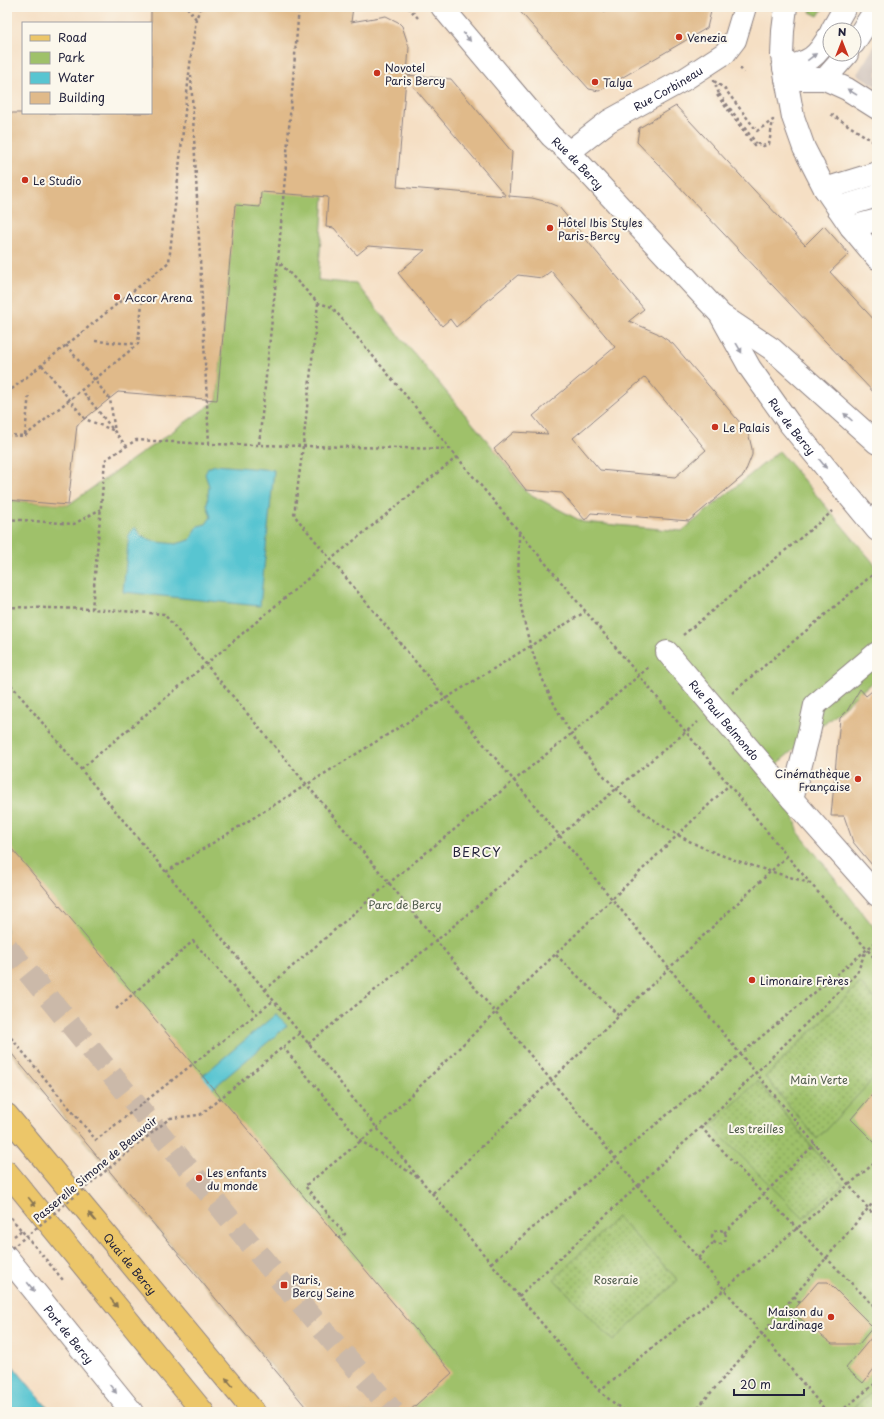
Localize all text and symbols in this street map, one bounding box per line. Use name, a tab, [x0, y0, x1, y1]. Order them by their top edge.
legend	[22, 22, 152, 114]
north arrow	[822, 22, 862, 62]
text: N	[838, 23, 847, 40]
text: Road	[58, 28, 87, 46]
place label: Venezia	[687, 29, 727, 46]
one-way arrow	[462, 31, 471, 42]
marker: Venezia	[674, 32, 684, 42]
text: Park	[58, 48, 85, 66]
one-way arrow	[806, 53, 817, 62]
place label: Novotel Paris Bercy	[385, 59, 445, 89]
street label: Rue Corbineau	[630, 61, 706, 115]
text: Water	[58, 68, 95, 86]
marker: Novotel Paris Bercy	[372, 68, 382, 78]
place label: Talya	[603, 74, 632, 91]
marker: Talya	[590, 77, 600, 87]
text: Building	[58, 88, 105, 106]
one-way arrow	[846, 88, 858, 95]
street label: Rue de Bercy	[548, 132, 608, 193]
place label: Le Studio	[33, 172, 81, 189]
marker: Le Studio	[20, 175, 30, 185]
place label: Hôtel Ibis Styles Paris-Bercy	[558, 214, 643, 244]
marker: Hôtel Ibis Styles Paris-Bercy	[545, 223, 555, 233]
place label: Accor Arena	[125, 289, 193, 306]
marker: Accor Arena	[112, 292, 122, 302]
one-way arrow	[735, 342, 742, 354]
street label: Rue de Bercy	[765, 394, 820, 458]
one-way arrow	[843, 412, 853, 422]
place label: Le Palais	[723, 419, 770, 436]
marker: Le Palais	[710, 422, 720, 432]
one-way arrow	[819, 459, 828, 470]
street label: Rue Paul Belmondo	[685, 676, 764, 764]
place label: Cinémathèque Française	[775, 765, 850, 795]
marker: Cinémathèque Française	[853, 774, 863, 784]
district label: BERCY	[452, 842, 502, 861]
park label: Parc de Bercy	[368, 896, 442, 913]
place label: Limonaire Frères	[760, 972, 849, 989]
marker: Limonaire Frères	[747, 975, 757, 985]
park label: Main Verte	[790, 1071, 848, 1088]
street label: Passerelle Simone de Beauvoir	[29, 1112, 161, 1226]
park label: Les treilles	[729, 1120, 783, 1137]
place label: Les enfants du monde	[207, 1164, 267, 1194]
marker: Les enfants du monde	[194, 1173, 204, 1183]
one-way arrow	[27, 1196, 36, 1207]
one-way arrow	[88, 1212, 97, 1223]
street label: Quai de Bercy	[100, 1229, 161, 1298]
place label: Paris, Bercy Seine	[292, 1271, 355, 1301]
park label: Roseraie	[594, 1271, 639, 1288]
marker: Paris, Bercy Seine	[279, 1280, 289, 1290]
one-way arrow	[27, 1282, 36, 1293]
one-way arrow	[109, 1297, 118, 1308]
street label: Port de Bercy	[40, 1301, 98, 1367]
place label: Maison du Jardinage	[768, 1303, 823, 1333]
marker: Maison du Jardinage	[826, 1312, 836, 1322]
scale bar	[734, 1371, 804, 1397]
text: 20 m	[740, 1375, 771, 1393]
one-way arrow	[224, 1377, 233, 1387]
one-way arrow	[109, 1383, 117, 1394]

